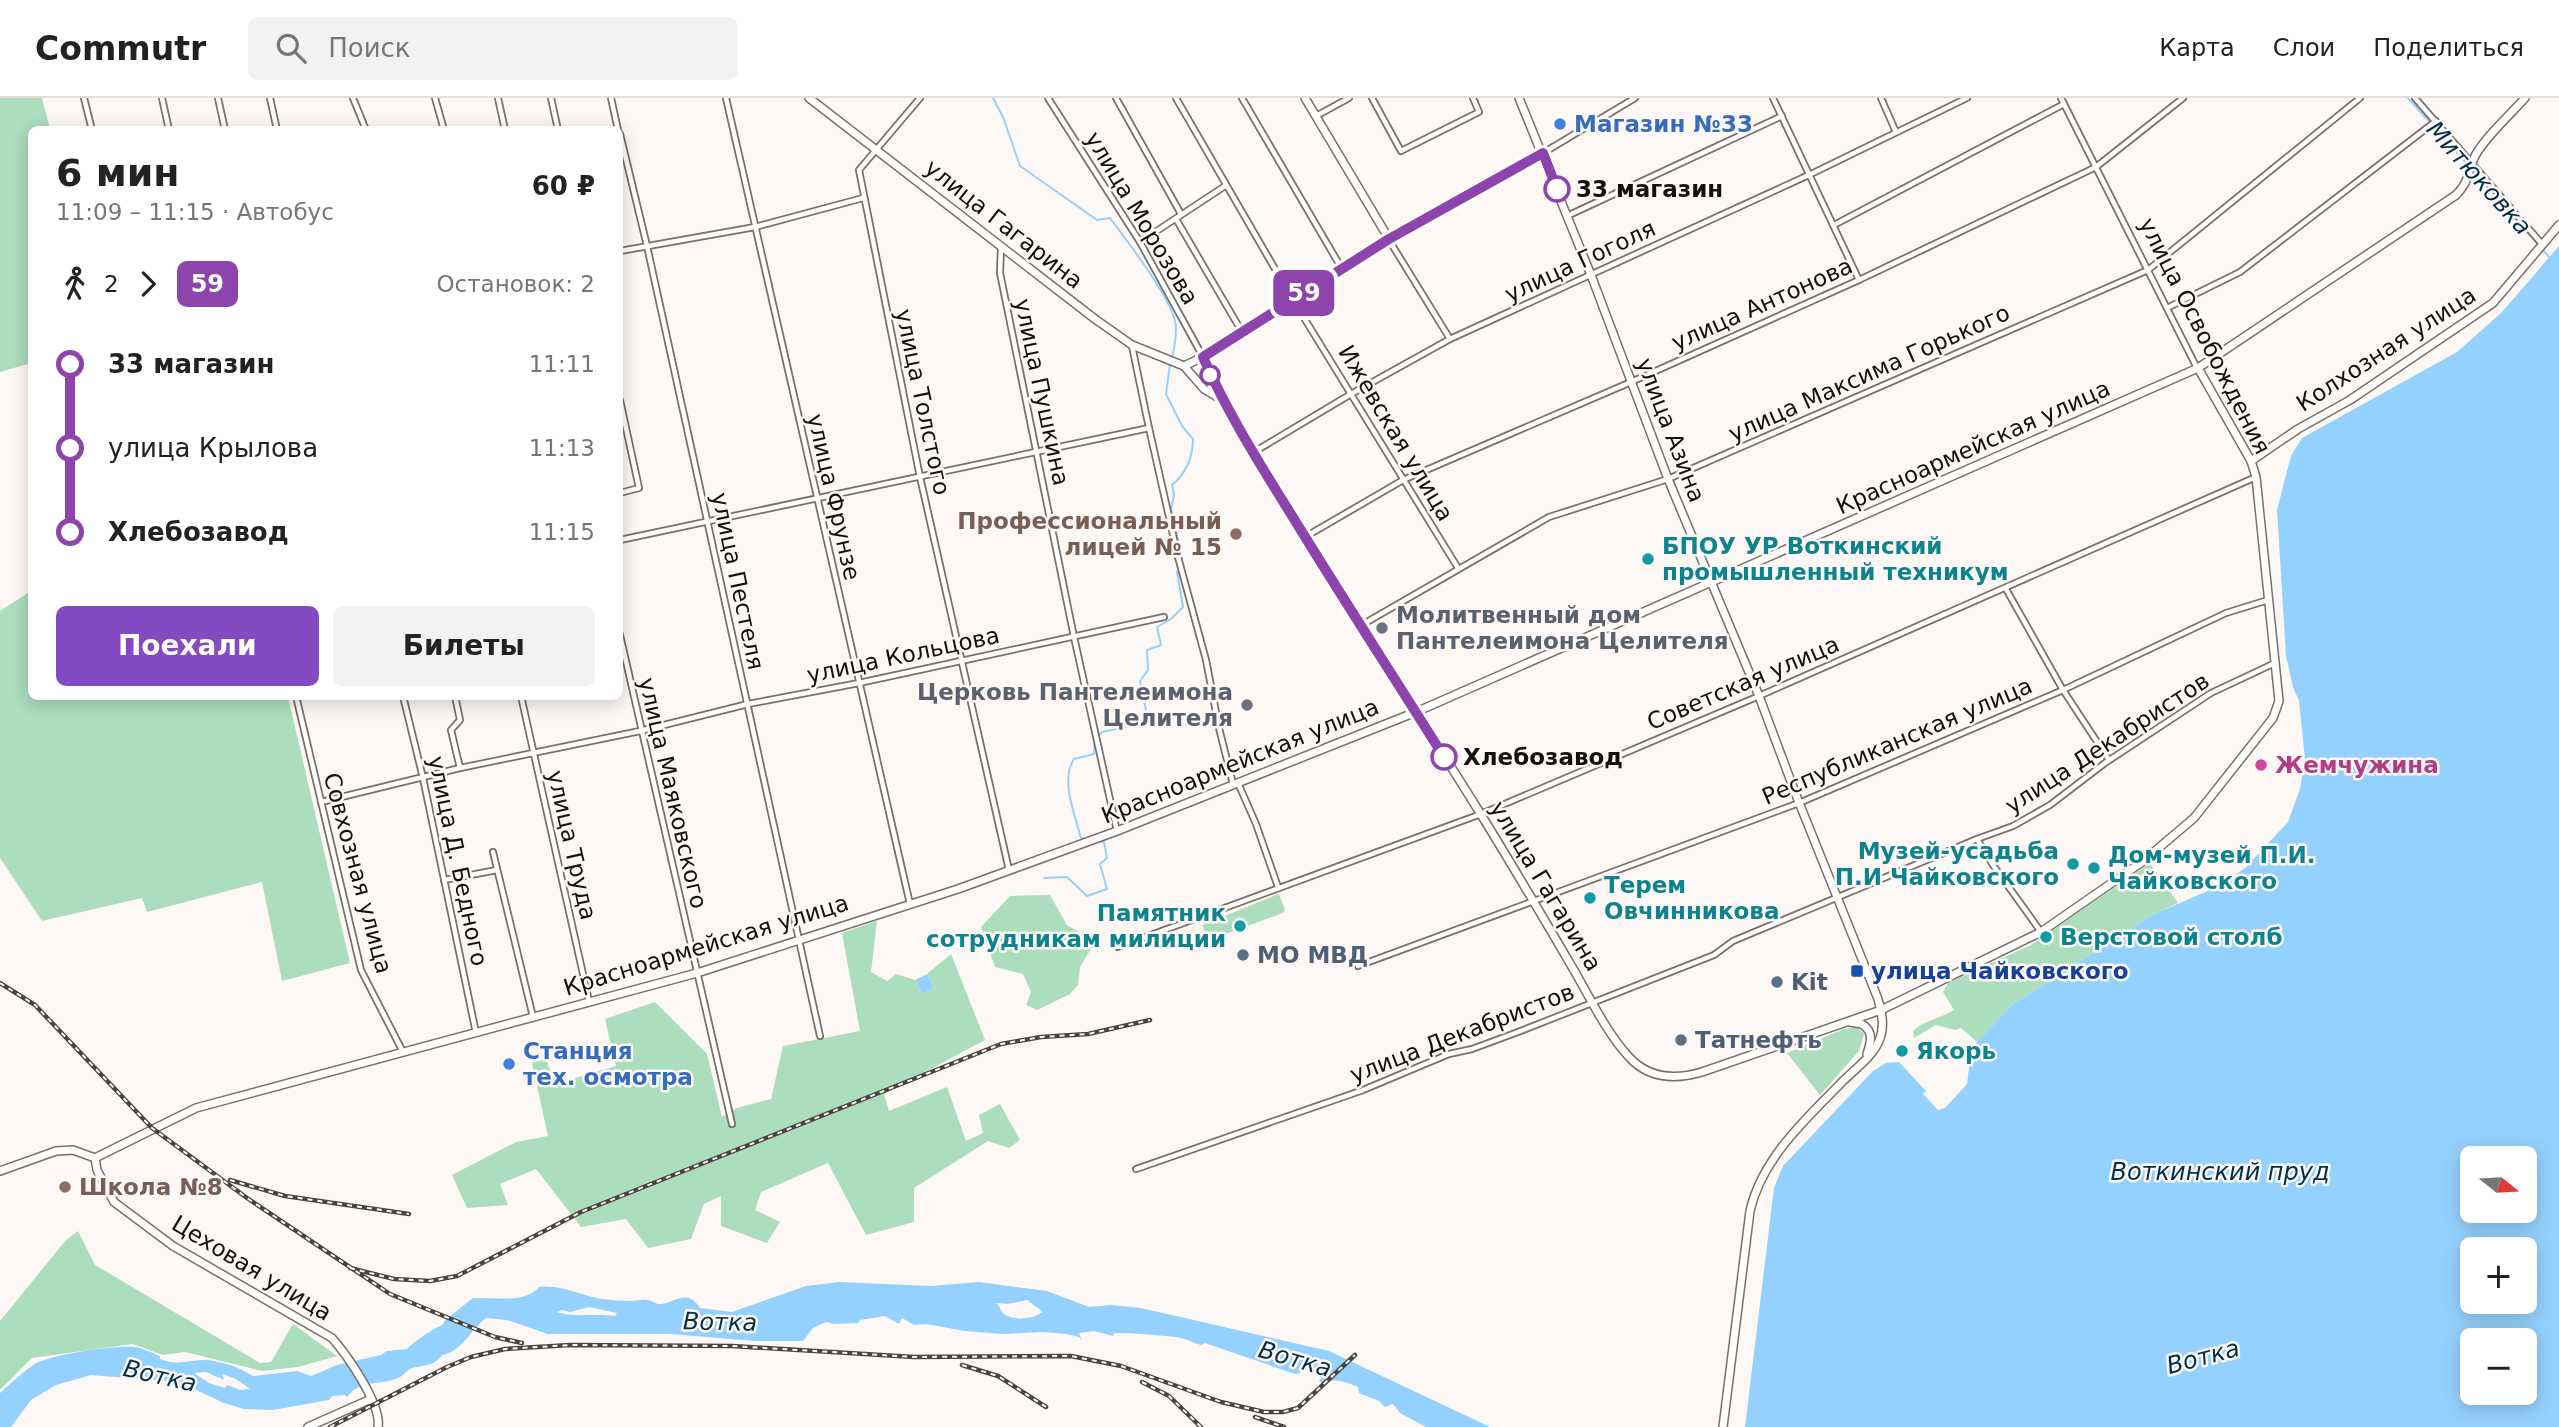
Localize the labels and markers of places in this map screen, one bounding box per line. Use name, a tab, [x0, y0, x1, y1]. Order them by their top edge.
place label: Магазин №33	[1574, 111, 1753, 137]
marker: Магазин №33	[1552, 116, 1568, 132]
marker: 33 магазин	[1544, 176, 1570, 202]
place label: 33 магазин	[1576, 176, 1723, 202]
unlabelled marker	[1200, 365, 1220, 385]
place label: Профессиональный лицей № 15	[957, 508, 1222, 560]
marker: Профессиональный лицей № 15	[1228, 526, 1244, 542]
place label: БПОУ УР Воткинский промышленный техникум	[1662, 533, 2009, 585]
marker: БПОУ УР Воткинский промышленный техникум	[1640, 551, 1656, 567]
place label: Молитвенный дом Пантелеимона Целителя	[1396, 602, 1729, 654]
marker: Молитвенный дом Пантелеимона Целителя	[1374, 620, 1390, 636]
place label: Церковь Пантелеимона Целителя	[917, 679, 1233, 731]
marker: Церковь Пантелеимона Целителя	[1239, 697, 1255, 713]
marker: Хлебозавод	[1431, 744, 1457, 770]
place label: Хлебозавод	[1463, 744, 1623, 770]
place label: Жемчужина	[2275, 752, 2439, 778]
marker: Жемчужина	[2253, 757, 2269, 773]
place label: Музей-усадьба П.И Чайковского	[1835, 838, 2059, 890]
place label: Дом-музей П.И. Чайковского	[2108, 842, 2315, 894]
marker: Музей-усадьба П.И Чайковского	[2065, 856, 2081, 872]
marker: Дом-музей П.И. Чайковского	[2086, 860, 2102, 876]
place label: Терем Овчинникова	[1604, 872, 1779, 924]
marker: Терем Овчинникова	[1582, 890, 1598, 906]
place label: Памятник сотрудникам милиции	[926, 900, 1226, 952]
marker: Памятник сотрудникам милиции	[1232, 918, 1248, 934]
place label: Верстовой столб	[2060, 924, 2283, 950]
marker: Верстовой столб	[2038, 929, 2054, 945]
place label: МО МВД	[1257, 942, 1368, 968]
marker: МО МВД	[1235, 947, 1251, 963]
place label: улица Чайковского	[1871, 958, 2129, 984]
marker: улица Чайковского	[1849, 963, 1865, 979]
place label: Kit	[1791, 969, 1828, 995]
marker: Kit	[1769, 974, 1785, 990]
place label: Татнефть	[1695, 1027, 1822, 1053]
marker: Татнефть	[1673, 1032, 1689, 1048]
place label: Станция тех. осмотра	[523, 1038, 693, 1090]
place label: Якорь	[1916, 1038, 1996, 1064]
marker: Якорь	[1894, 1043, 1910, 1059]
marker: Станция тех. осмотра	[501, 1056, 517, 1072]
place label: Школа №8	[79, 1174, 223, 1200]
marker: Школа №8	[57, 1179, 73, 1195]

